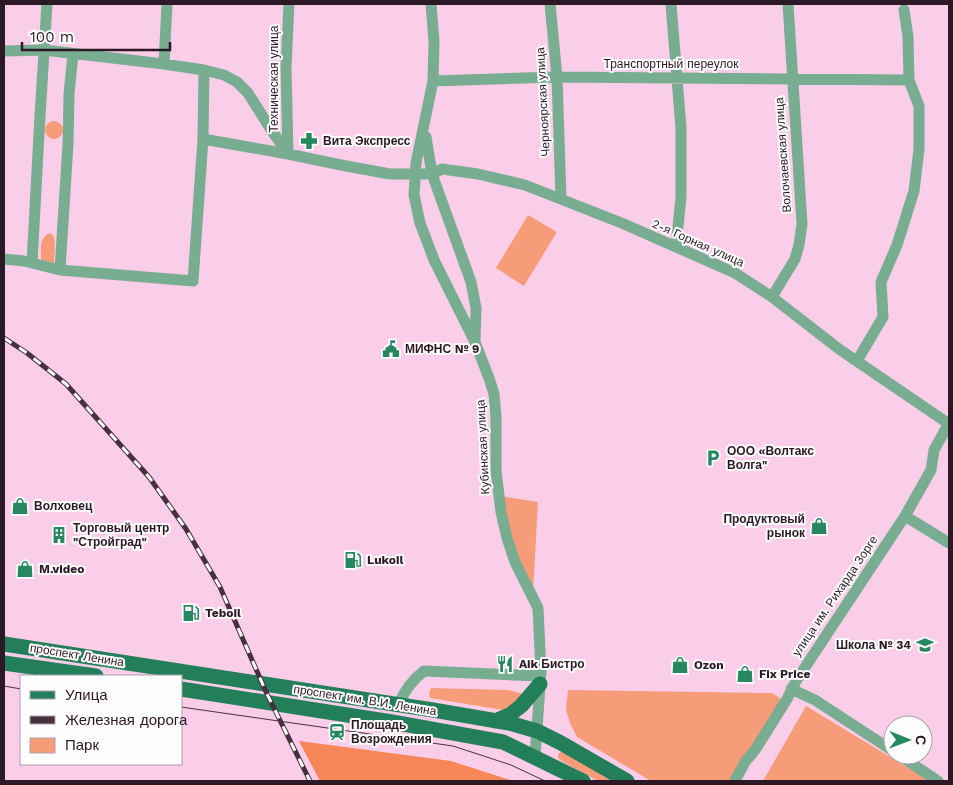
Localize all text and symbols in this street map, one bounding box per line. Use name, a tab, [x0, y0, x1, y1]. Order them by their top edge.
scale bar	[22, 20, 170, 52]
street label: Техническая улица	[267, 25, 281, 133]
text: 100 m	[30, 28, 74, 46]
street label: Черноярская улица	[533, 47, 553, 157]
street label: Транспортный переулок	[604, 57, 739, 71]
street label: Волочаевская улица	[772, 97, 794, 213]
pharmacy icon: Вита Экспресс	[299, 131, 319, 151]
place label: Вита Экспресс	[323, 134, 411, 148]
street label: 2-я Горная улица	[650, 216, 747, 270]
public building icon: МИФНС № 9	[381, 339, 401, 359]
place label: МИФНС № 9	[405, 342, 479, 356]
street label: Кубинская улица	[474, 399, 492, 495]
place label: ООО «Волтакс Волга"	[727, 444, 814, 472]
parking icon: ООО «Волтакс Волга"	[703, 448, 723, 468]
shop icon: Волховец	[10, 496, 30, 516]
place label: Волховец	[34, 499, 93, 513]
place label: Продуктовый рынок	[723, 512, 806, 540]
shop icon: Продуктовый рынок	[809, 516, 829, 536]
place label: Торговый центр "Стройград"	[73, 521, 169, 549]
building icon: Торговый центр "Стройград"	[49, 525, 69, 545]
street label: улица им. Рихарда Зорге	[789, 533, 881, 659]
fuel station icon: Lukoil	[343, 550, 363, 570]
place label: Lukoil	[367, 553, 403, 567]
shop icon: M.video	[15, 559, 35, 579]
place label: M.video	[39, 562, 84, 576]
fuel station icon: Teboil	[181, 603, 201, 623]
place label: Teboil	[205, 606, 241, 620]
school or university icon: Школа № 34	[915, 635, 935, 655]
place label: Школа № 34	[836, 638, 911, 652]
street label: проспект Ленина	[29, 641, 125, 669]
restaurant icon: Aik Бистро	[495, 654, 515, 674]
shop icon: Ozon	[670, 655, 690, 675]
place label: Aik Бистро	[519, 657, 585, 671]
place label: Ozon	[694, 658, 724, 672]
shop icon: Fix Price	[735, 664, 755, 684]
place label: Fix Price	[759, 667, 811, 681]
legend	[20, 675, 182, 765]
street label: проспект им. В.И. Ленина	[293, 682, 438, 718]
text: Улица	[65, 686, 108, 704]
text: Железная дорога	[65, 711, 188, 729]
north arrow	[883, 715, 933, 765]
place label: Площадь Возрождения	[351, 718, 432, 746]
station icon: Площадь Возрождения	[327, 722, 347, 742]
text: С	[913, 735, 929, 745]
text: Парк	[65, 736, 99, 754]

